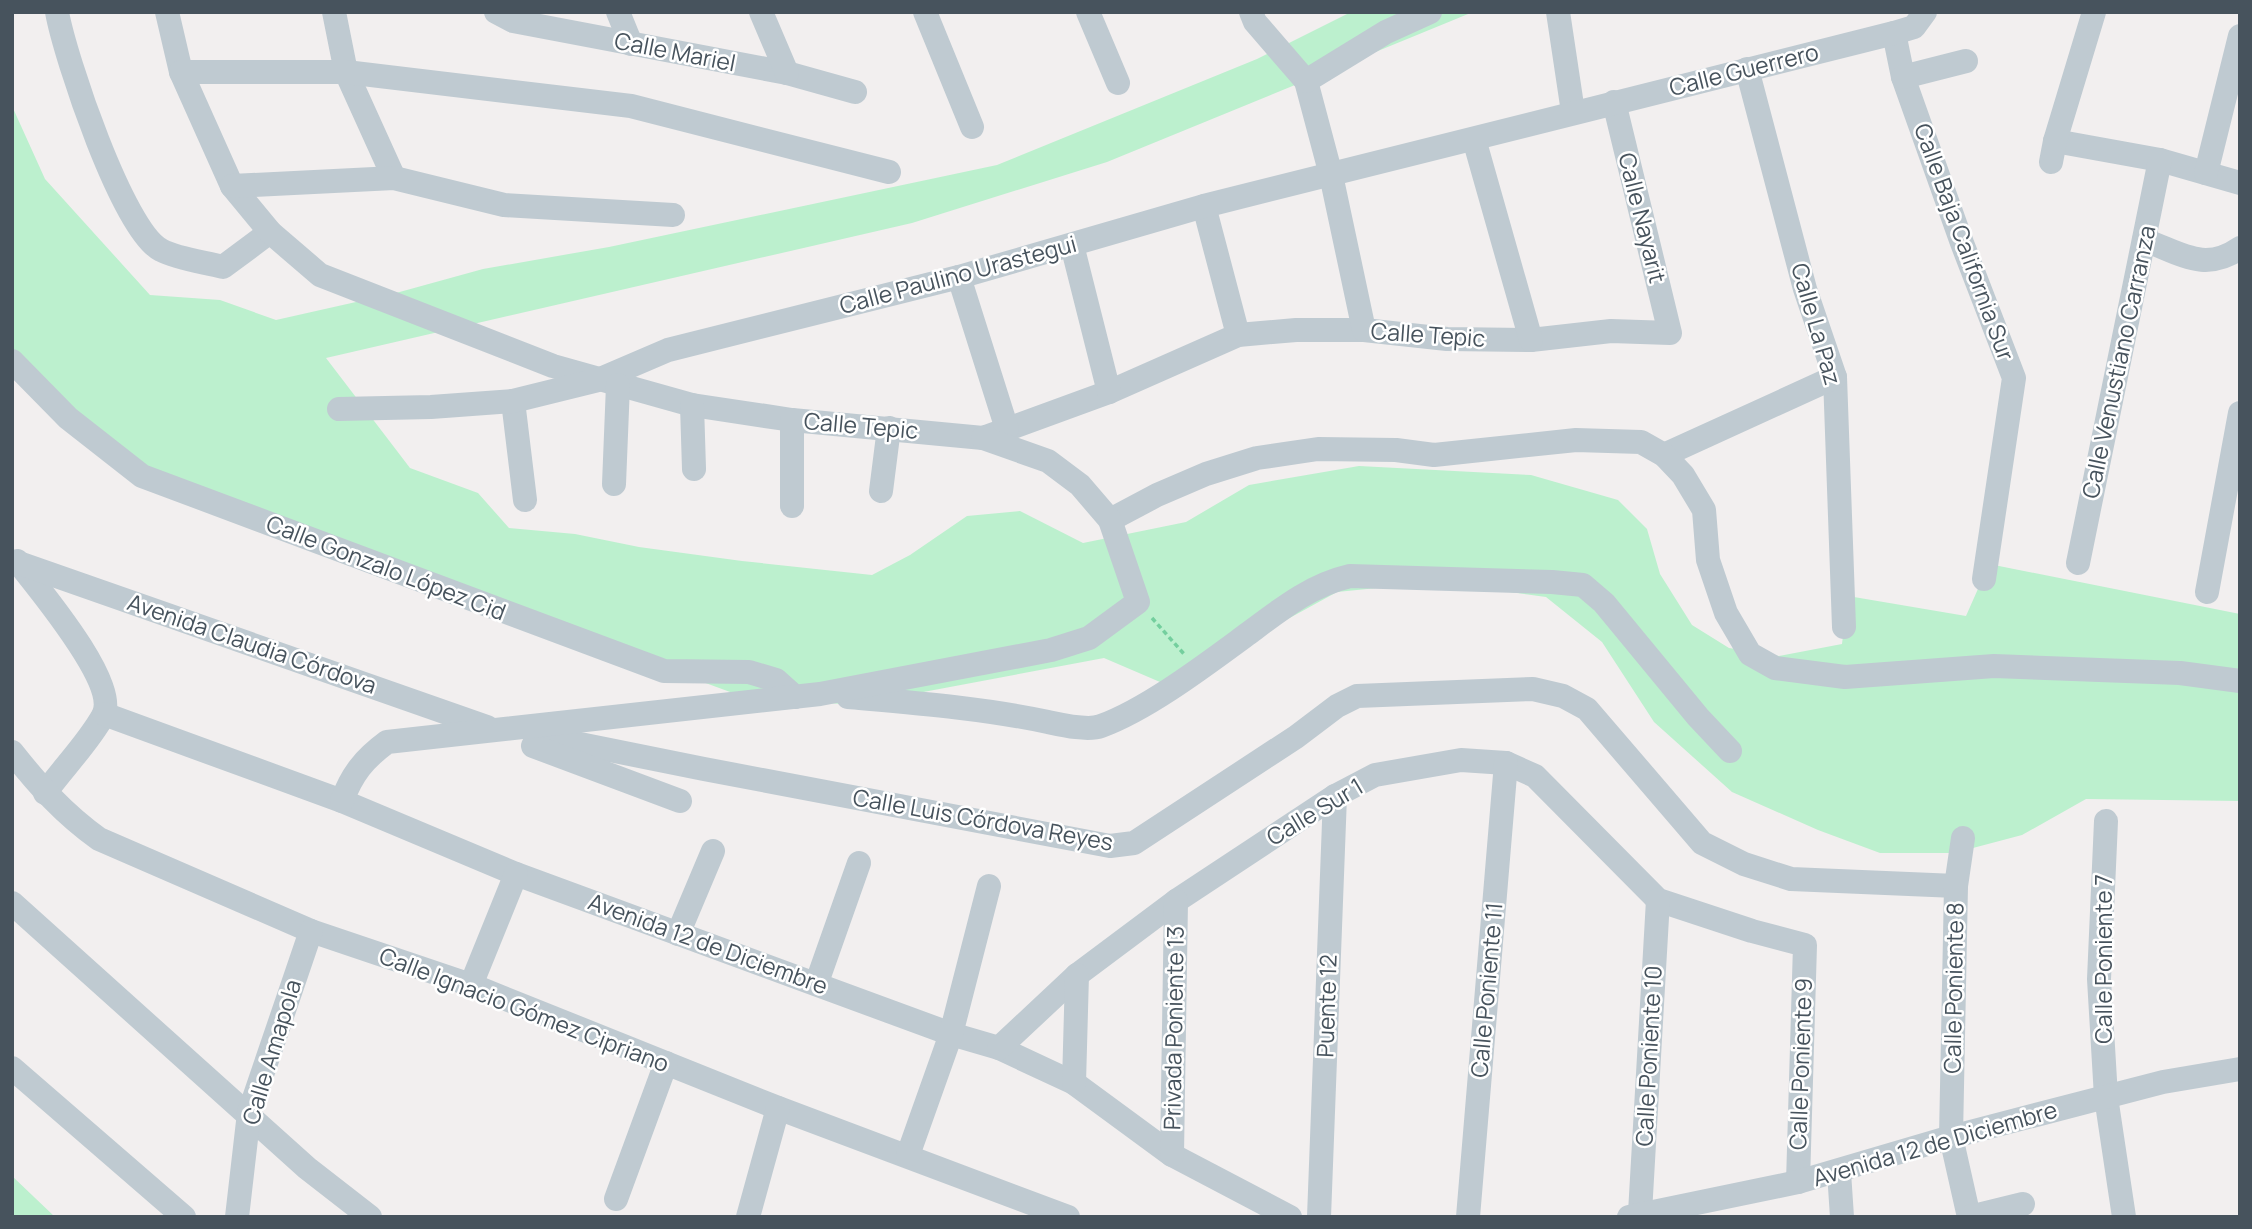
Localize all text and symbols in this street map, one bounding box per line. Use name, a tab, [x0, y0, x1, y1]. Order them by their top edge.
street label: Calle Mariel	[612, 24, 738, 78]
street label: Calle Guerrero	[1666, 35, 1822, 103]
street label: Calle Baja California Sur	[1907, 119, 2023, 365]
street label: Calle Nayarit	[1611, 149, 1675, 286]
street label: Calle Venustiano Carranza	[2073, 222, 2163, 501]
street label: Calle Paulino Urastegui	[836, 227, 1080, 321]
street label: Calle La Paz	[1784, 259, 1850, 388]
street label: Calle Tepic	[1370, 314, 1486, 354]
street label: Calle Tepic	[803, 404, 920, 446]
street label: Calle Gonzalo López Cid	[262, 507, 511, 628]
street label: Avenida Claudia Córdova	[124, 585, 381, 701]
street label: Calle Sur 1	[1260, 770, 1369, 853]
street label: Calle Luis Córdova Reyes	[851, 780, 1116, 858]
street label: Calle Poniente 7	[2087, 874, 2119, 1044]
street label: Avenida 12 de Diciembre	[584, 885, 833, 1001]
street label: Calle Poniente 11	[1462, 901, 1510, 1079]
street label: Calle Poniente 8	[1936, 902, 1970, 1074]
street label: Privada Poniente 13	[1155, 926, 1191, 1130]
street label: Calle Ignacio Gómez Cipriano	[375, 939, 674, 1079]
street label: Puente 12	[1308, 954, 1344, 1058]
street label: Calle Poniente 10	[1627, 965, 1669, 1147]
street label: Calle Amapola	[234, 975, 308, 1128]
street label: Calle Poniente 9	[1781, 977, 1819, 1151]
street label: Avenida 12 de Diciembre	[1809, 1093, 2061, 1193]

